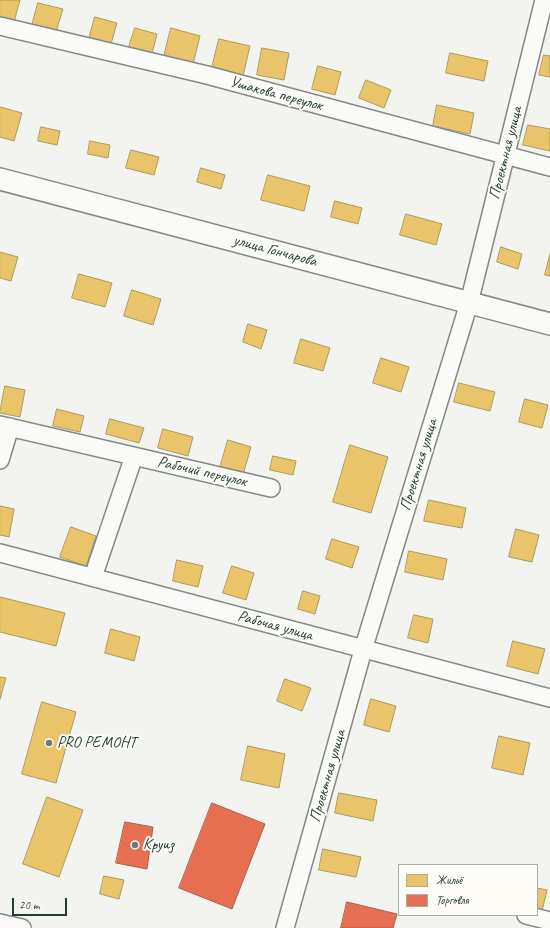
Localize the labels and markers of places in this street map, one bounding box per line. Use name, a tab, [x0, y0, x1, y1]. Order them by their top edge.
place label: PRO РЕМОНТ	[57, 733, 136, 753]
marker: PRO РЕМОНТ	[44, 738, 54, 748]
place label: Круиз	[143, 835, 174, 855]
marker: Круиз	[130, 840, 140, 850]

